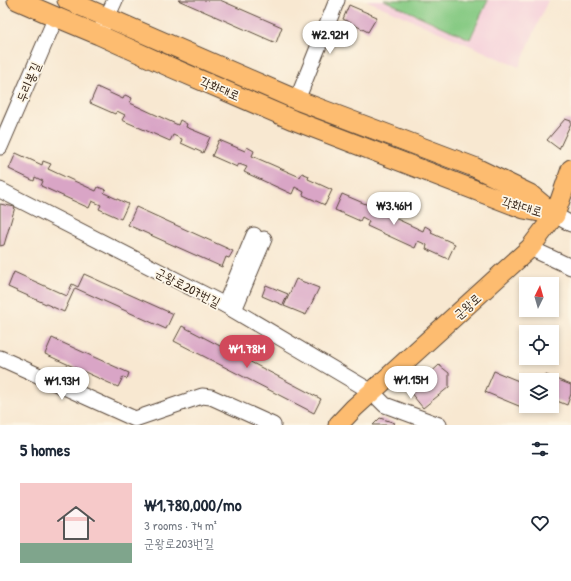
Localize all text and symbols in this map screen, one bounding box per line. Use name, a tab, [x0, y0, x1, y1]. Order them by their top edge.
pin: ₩2.92M	[297, 21, 363, 55]
text: ₩2.92M	[311, 25, 349, 43]
street label: 두리봉길	[12, 59, 44, 105]
street label: 각화대로	[197, 72, 243, 104]
pin: ₩3.46M	[361, 192, 427, 226]
street label: 각화대로	[499, 192, 545, 220]
text: ₩3.46M	[376, 196, 412, 214]
street label: 군왕로207번길	[152, 263, 224, 311]
north arrow	[519, 277, 559, 317]
map controls	[519, 277, 559, 413]
street label: 군왕로	[449, 289, 485, 323]
button: locate	[519, 325, 559, 365]
pin: ₩1.78M	[214, 335, 280, 369]
text: ₩1.78M	[229, 339, 265, 357]
pin: ₩1.15M	[378, 366, 444, 400]
pin: ₩1.93M	[29, 367, 95, 401]
text: ₩1.15M	[393, 370, 429, 388]
text: ₩1.93M	[44, 371, 80, 389]
button: layers	[519, 373, 559, 413]
text: 5 homes	[20, 438, 70, 461]
icon: filters	[529, 438, 551, 460]
text: ₩1,780,000/mo	[144, 493, 242, 516]
icon: home	[52, 499, 100, 547]
icon: heart	[529, 512, 551, 534]
text: 3 rooms · 74 m²	[144, 516, 217, 534]
text: 군왕로203번길	[144, 534, 214, 552]

